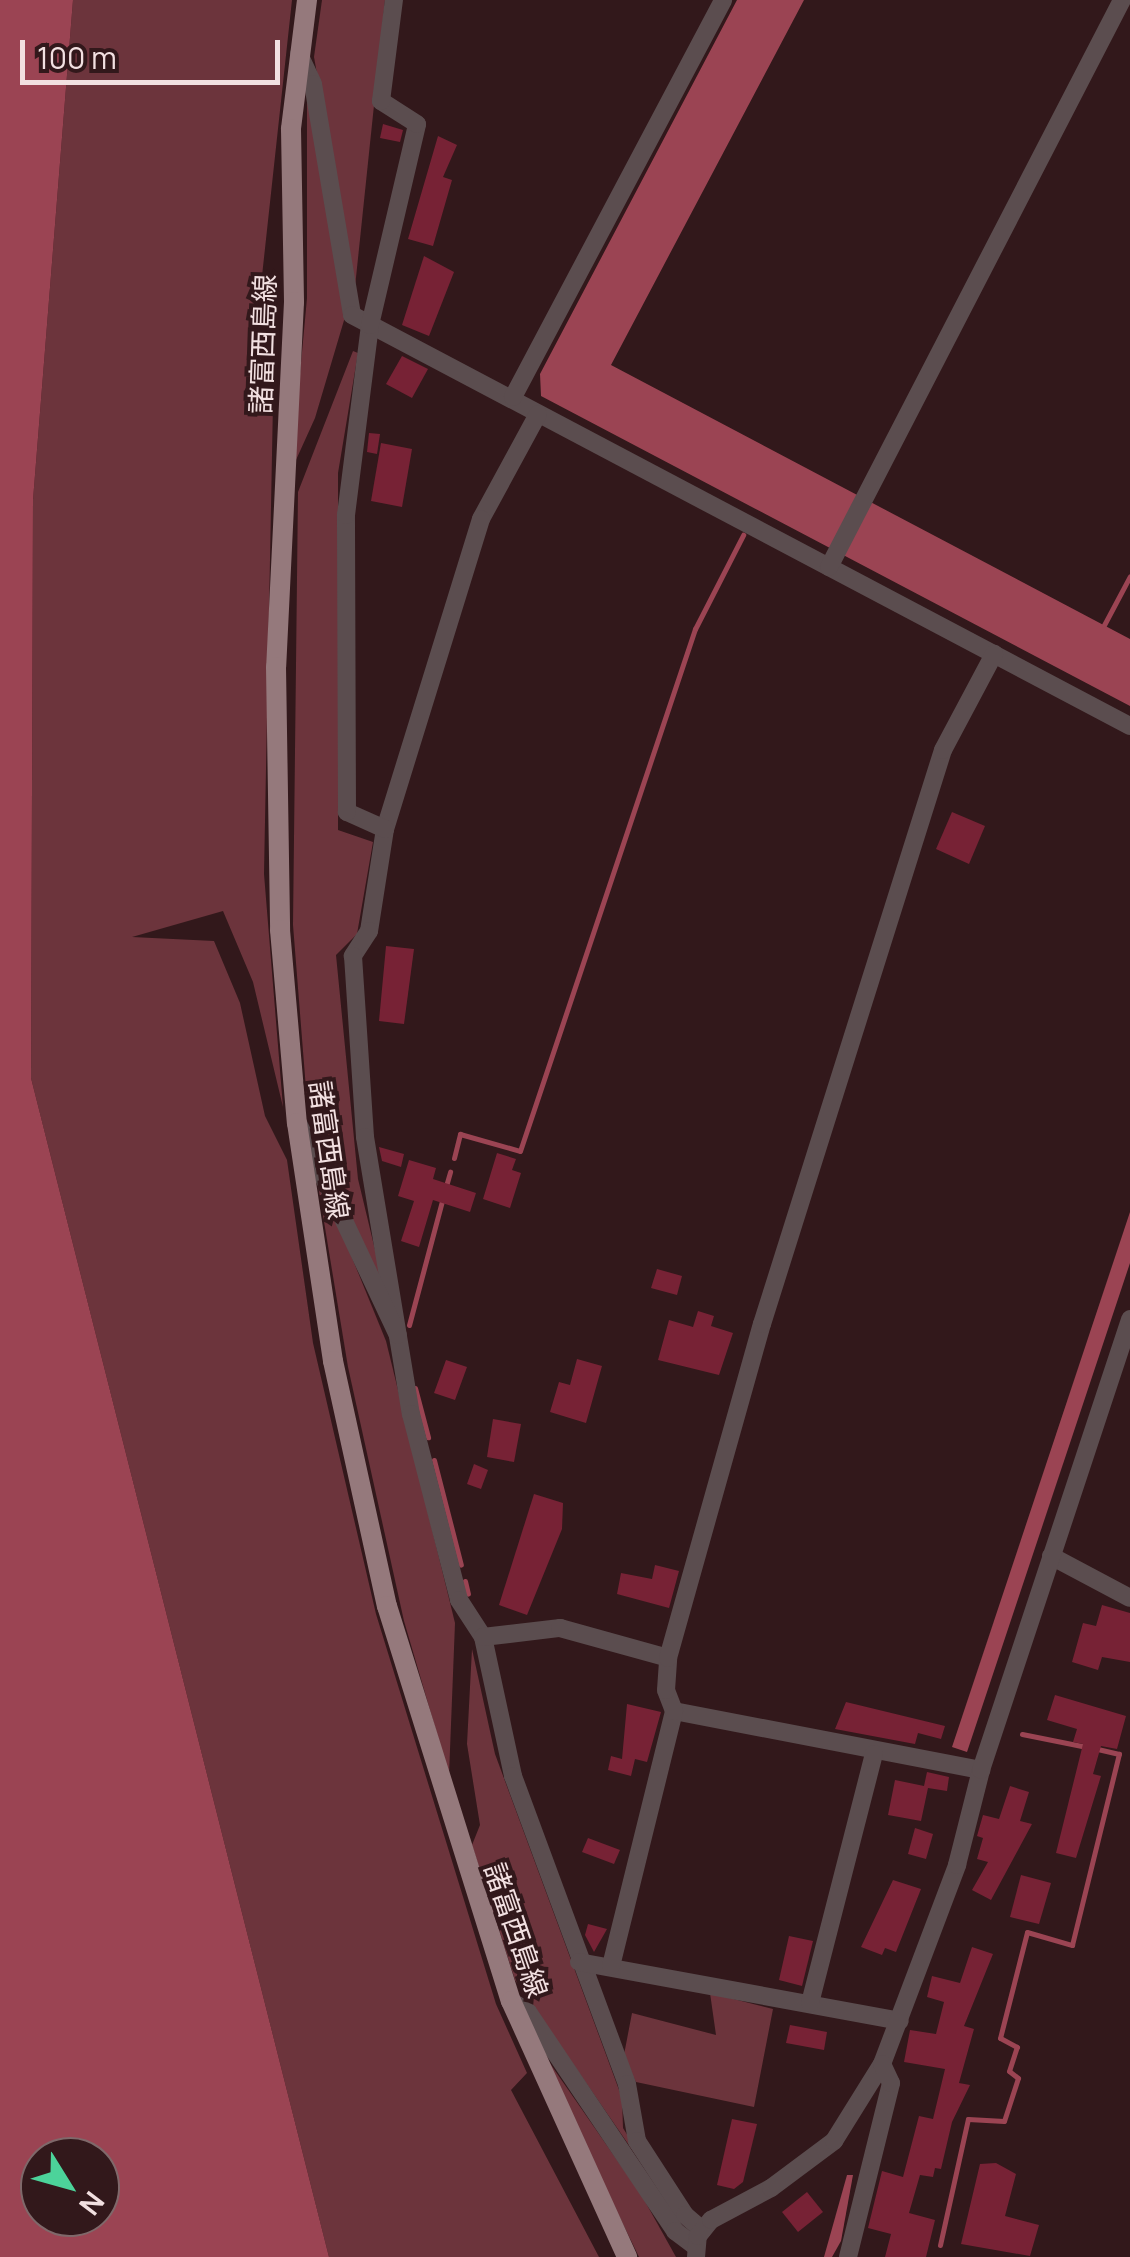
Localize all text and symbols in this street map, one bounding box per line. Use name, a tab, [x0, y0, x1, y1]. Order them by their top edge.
scale bar	[25, 20, 285, 82]
text: 100 m	[37, 37, 117, 78]
street label: 諸富西島線	[243, 273, 281, 415]
street label: 諸富西島線	[304, 1078, 356, 1222]
street label: 諸富西島線	[478, 1858, 556, 2002]
north arrow	[20, 2137, 120, 2237]
text: N	[71, 2184, 114, 2223]

